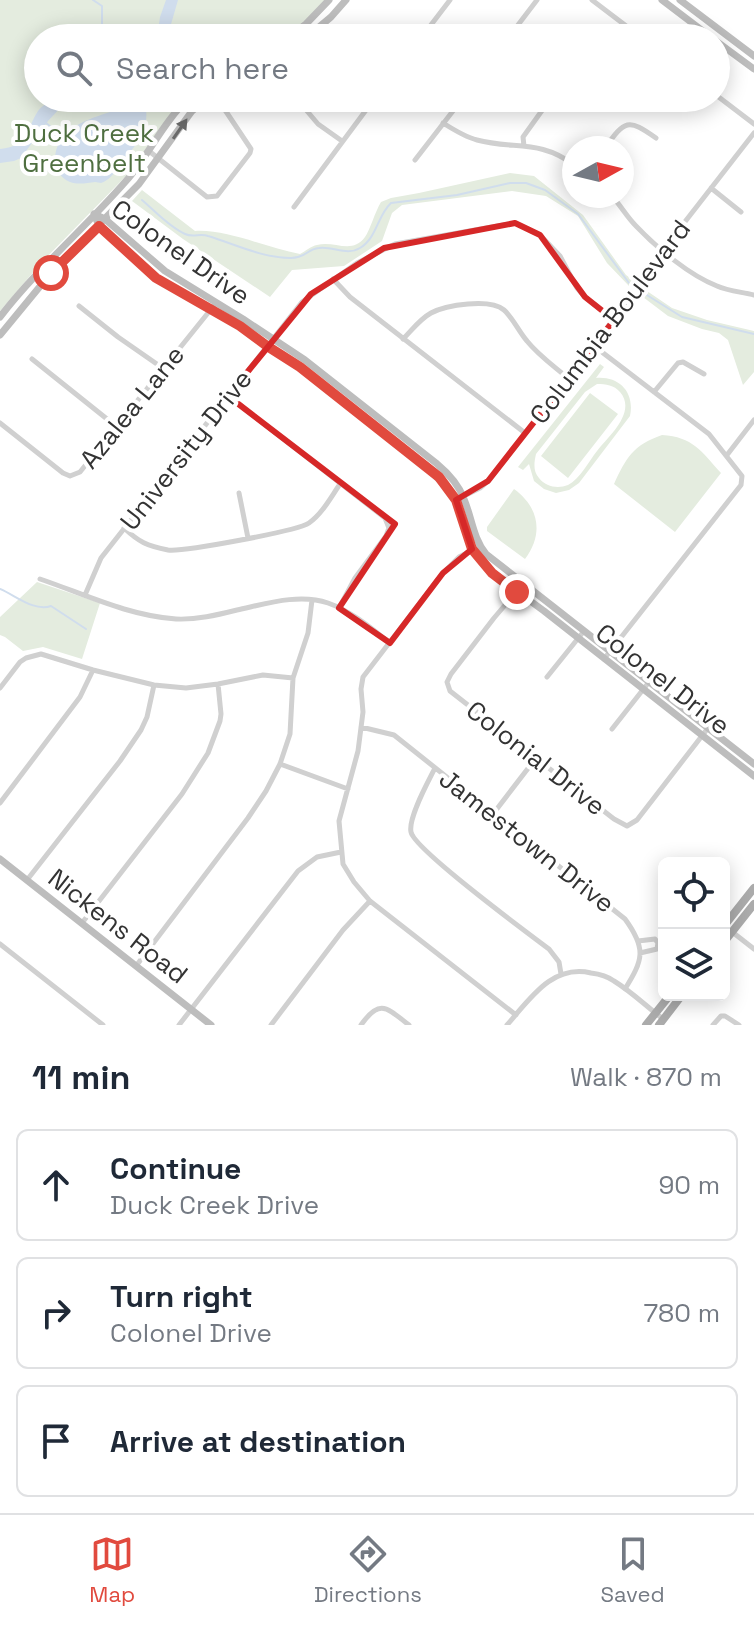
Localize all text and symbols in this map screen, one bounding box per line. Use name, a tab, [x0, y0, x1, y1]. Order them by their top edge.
search box	[24, 24, 730, 112]
icon: search	[52, 46, 96, 90]
text: Search here	[116, 49, 289, 88]
park label: Duck Creek Greenbelt	[14, 116, 154, 180]
one-way arrow	[172, 119, 187, 140]
north arrow	[562, 136, 634, 208]
street label: Colonel Drive	[105, 192, 257, 312]
street label: Columbia Boulevard	[522, 213, 698, 431]
route start	[33, 255, 69, 291]
street label: Azalea Lane	[72, 339, 192, 475]
street label: University Drive	[113, 363, 259, 537]
route end	[499, 574, 535, 610]
street label: Colonel Drive	[589, 616, 737, 742]
street label: Colonial Drive	[459, 693, 613, 823]
street label: Jamestown Drive	[432, 762, 622, 920]
map controls	[658, 857, 730, 1001]
button: locate	[658, 857, 730, 929]
street label: Nickens Road	[41, 861, 195, 991]
button: layers	[658, 929, 730, 1001]
text: 11 min	[32, 1056, 130, 1099]
text: Walk · 870 m	[570, 1060, 722, 1094]
text: Continue	[110, 1149, 241, 1188]
icon: ahead	[34, 1163, 78, 1207]
text: 90 m	[658, 1168, 720, 1202]
text: Duck Creek Drive	[110, 1188, 319, 1222]
text: Turn right	[110, 1277, 253, 1316]
icon: right	[34, 1291, 78, 1335]
text: 780 m	[644, 1296, 720, 1330]
text: Colonel Drive	[110, 1316, 272, 1350]
icon: arrive	[34, 1419, 78, 1463]
text: Arrive at destination	[110, 1422, 406, 1461]
tab: Map	[89, 1532, 135, 1608]
tab: Directions	[314, 1532, 422, 1608]
tab: Saved	[600, 1532, 665, 1608]

